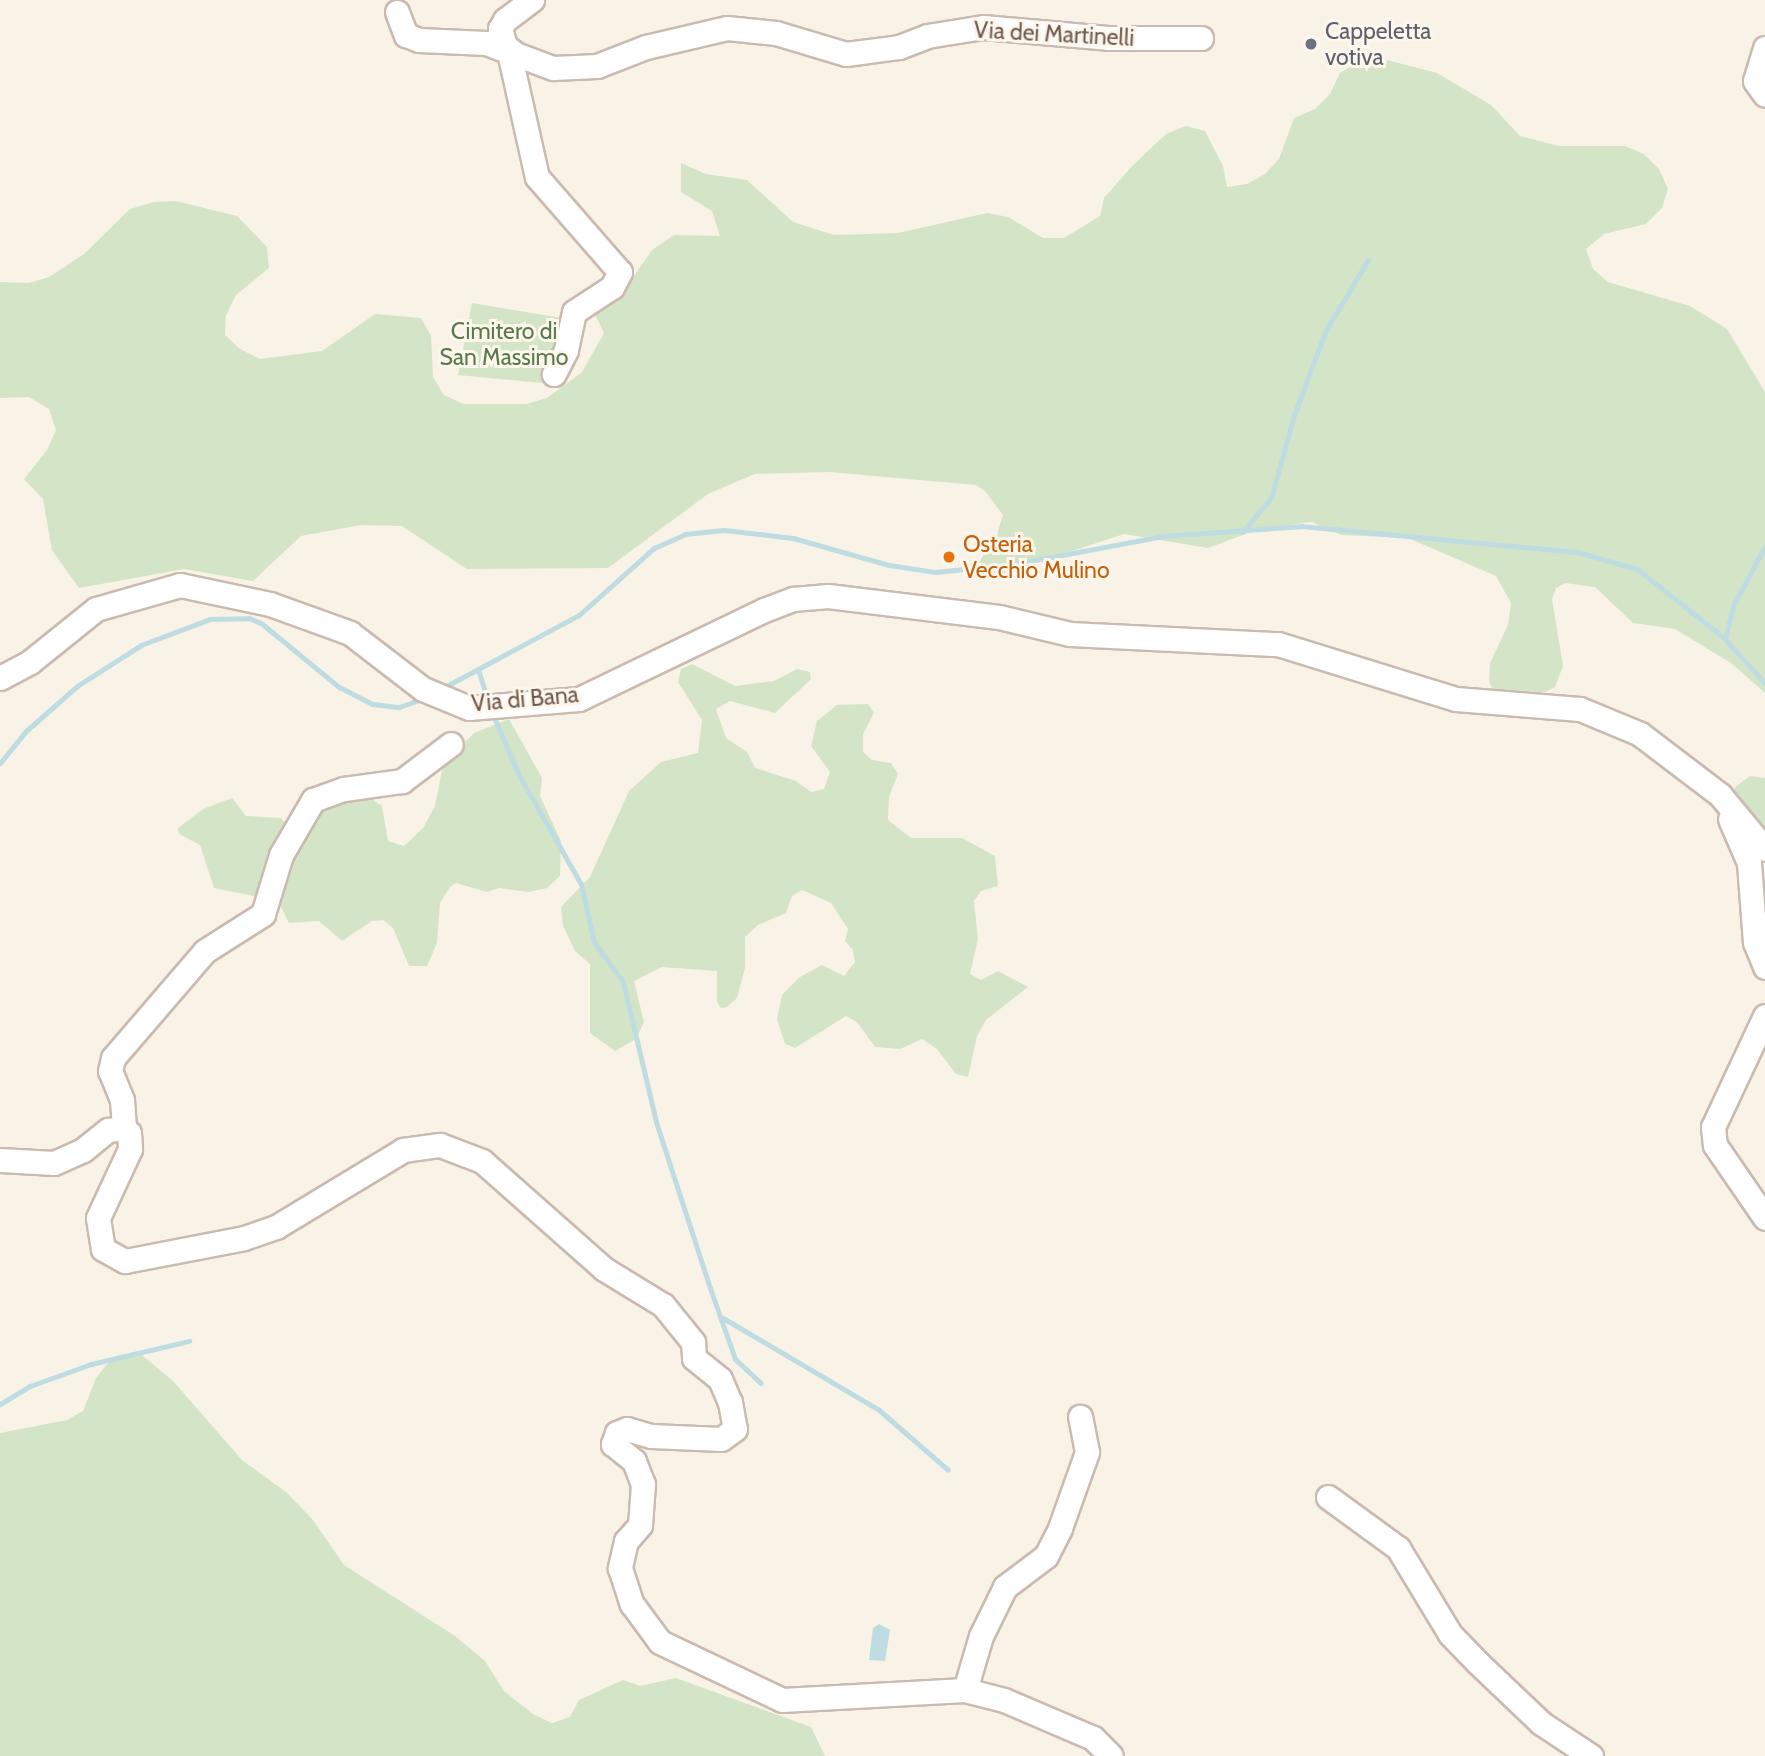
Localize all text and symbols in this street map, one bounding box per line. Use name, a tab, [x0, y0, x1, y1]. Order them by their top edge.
street label: Via dei Martinelli	[973, 16, 1135, 52]
place label: Cappeletta votiva	[1325, 17, 1431, 71]
marker: Cappeletta votiva	[1303, 36, 1319, 52]
park label: Cimitero di San Massimo	[440, 317, 568, 371]
place label: Osteria Vecchio Mulino	[963, 530, 1110, 584]
marker: Osteria Vecchio Mulino	[941, 549, 957, 565]
street label: Via di Bana	[470, 681, 580, 717]

